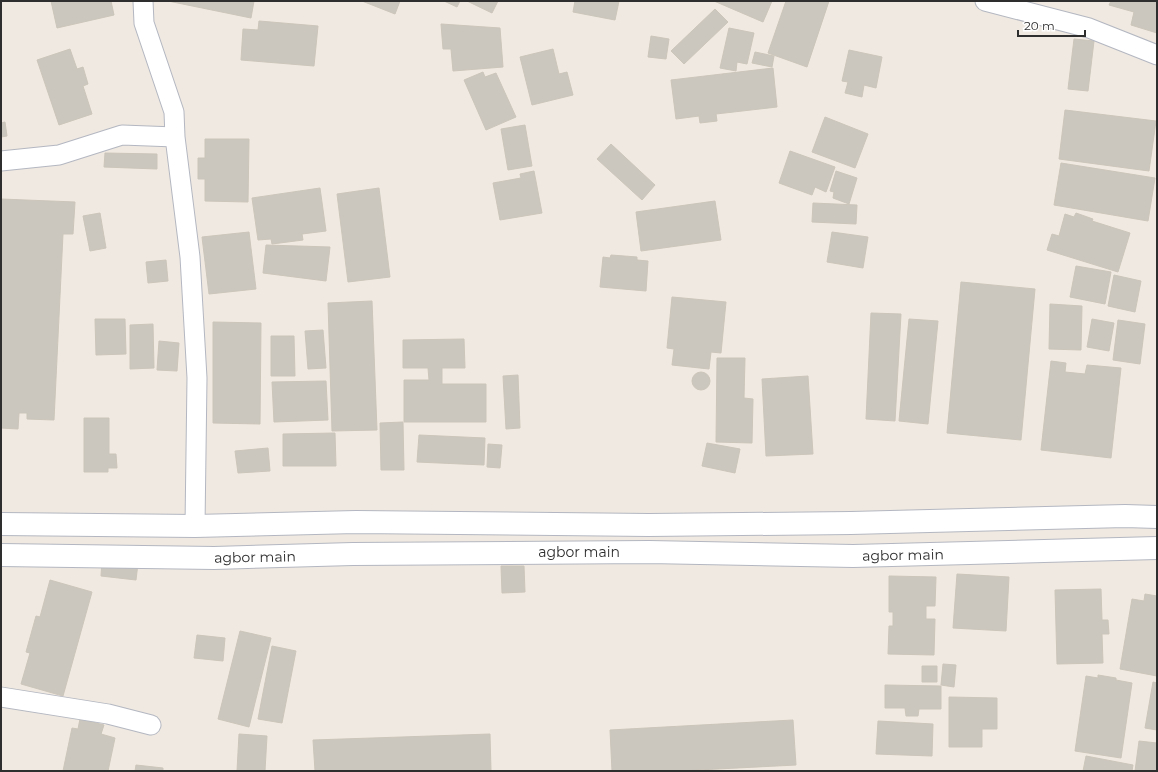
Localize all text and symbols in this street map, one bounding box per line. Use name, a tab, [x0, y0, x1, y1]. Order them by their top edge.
scale bar	[1018, 12, 1085, 38]
text: 20 m	[1024, 18, 1055, 33]
street label: agbor main	[538, 543, 620, 561]
street label: agbor main	[862, 545, 944, 565]
street label: agbor main	[214, 547, 296, 567]

